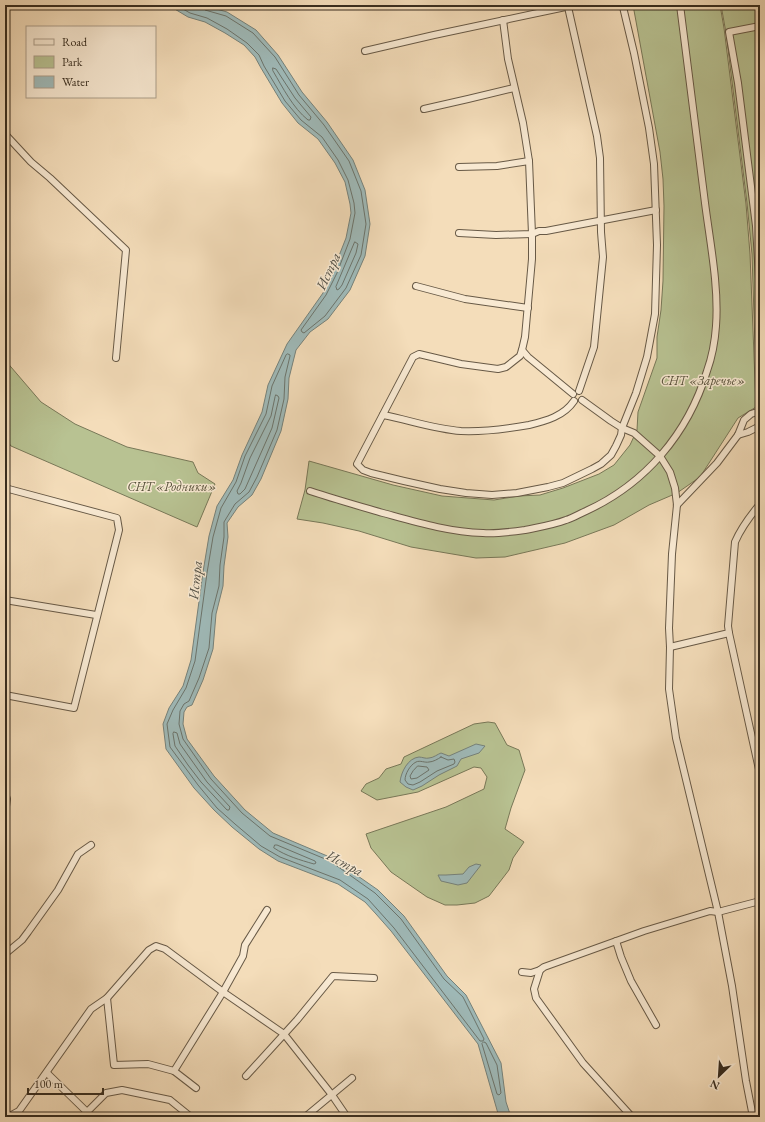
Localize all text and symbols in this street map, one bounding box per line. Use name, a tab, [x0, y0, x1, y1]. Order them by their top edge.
legend	[26, 26, 156, 98]
text: Road	[62, 34, 88, 50]
text: Park	[62, 54, 83, 70]
text: Water	[62, 74, 89, 90]
water label: Истра	[311, 249, 344, 293]
park label: СНТ «Заречье»	[661, 372, 745, 389]
park label: СНТ «Родники»	[127, 478, 217, 495]
water label: Истра	[184, 560, 206, 601]
water label: Истра	[323, 845, 367, 880]
north arrow	[699, 1056, 739, 1096]
scale bar	[28, 1070, 103, 1096]
text: 100 m	[34, 1076, 64, 1092]
text: N	[708, 1077, 722, 1093]

